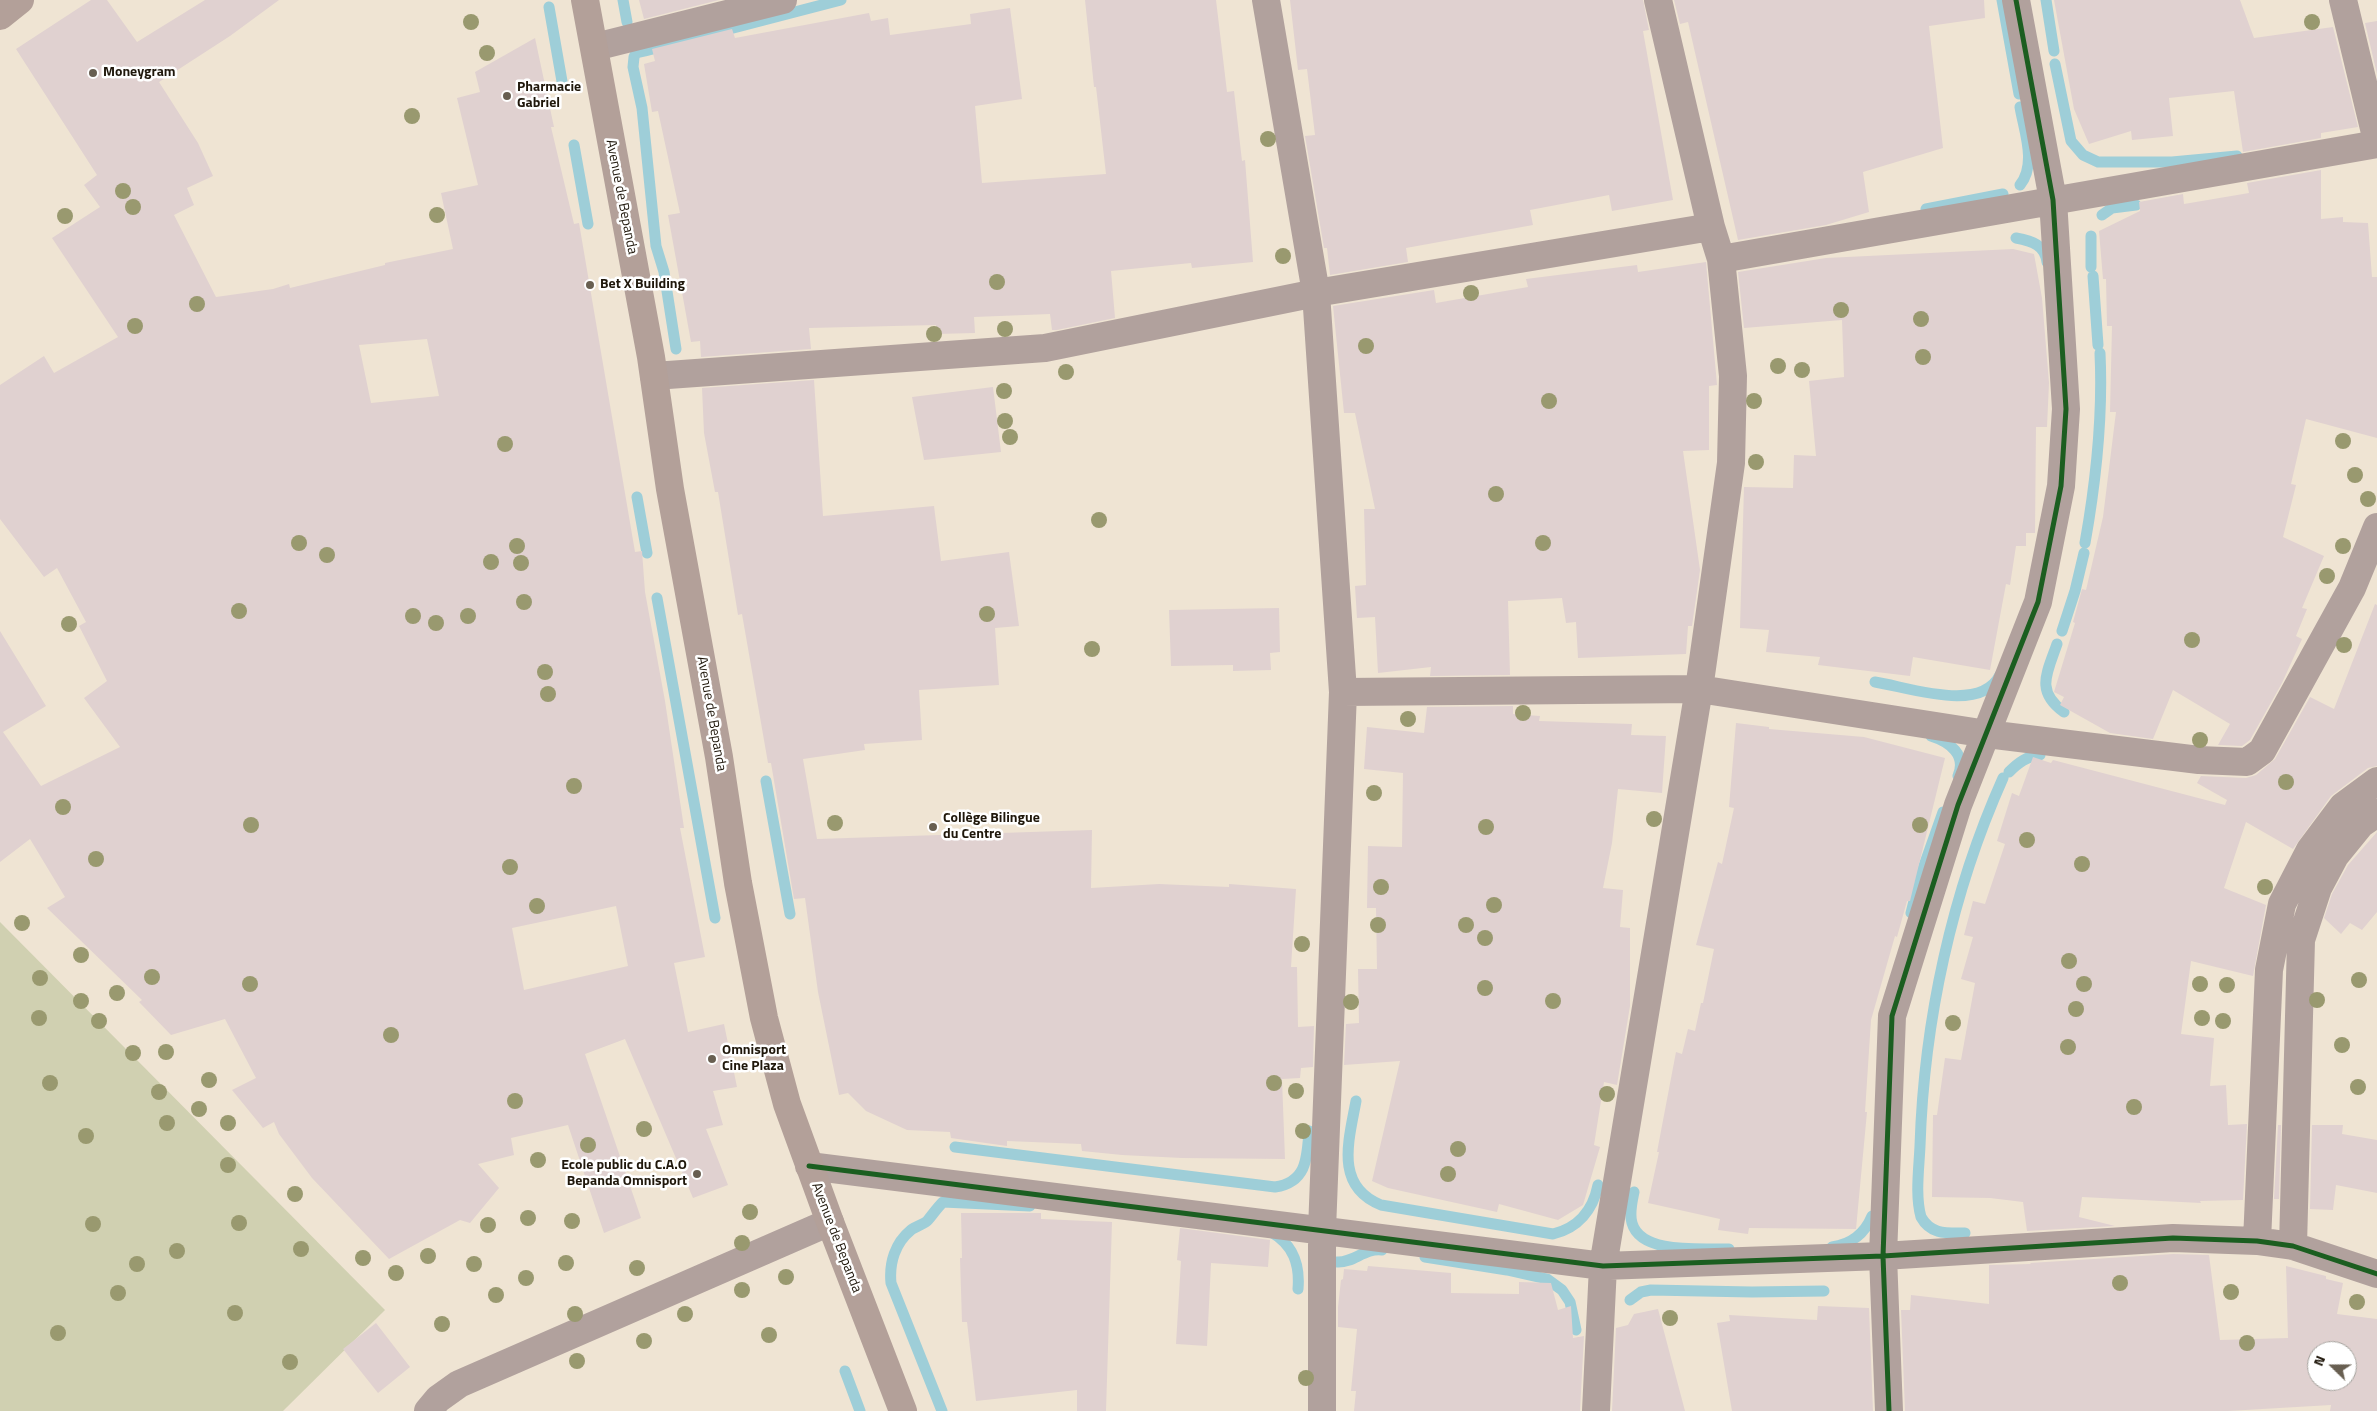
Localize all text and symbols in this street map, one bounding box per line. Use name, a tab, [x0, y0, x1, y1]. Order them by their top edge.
place label: Moneygram	[103, 65, 176, 81]
marker: Moneygram	[87, 67, 99, 79]
place label: Pharmacie Gabriel	[517, 80, 581, 112]
marker: Pharmacie Gabriel	[501, 90, 513, 102]
street label: Avenue de Bepanda	[602, 138, 640, 256]
place label: Bet X Building	[600, 277, 685, 293]
marker: Bet X Building	[584, 279, 596, 291]
street label: Avenue de Bepanda	[693, 655, 729, 773]
place label: Collège Bilingue du Centre	[943, 811, 1040, 844]
marker: Collège Bilingue du Centre	[927, 821, 939, 833]
place label: Omnisport Cine Plaza	[722, 1043, 786, 1076]
marker: Omnisport Cine Plaza	[706, 1053, 718, 1065]
place label: Ecole public du C.A.O Bepanda Omnisport	[561, 1158, 687, 1190]
marker: Ecole public du C.A.O Bepanda Omnisport	[691, 1168, 703, 1180]
street label: Avenue de Bepanda	[807, 1181, 865, 1295]
north arrow	[2307, 1341, 2357, 1391]
text: N	[2307, 1352, 2330, 1369]

